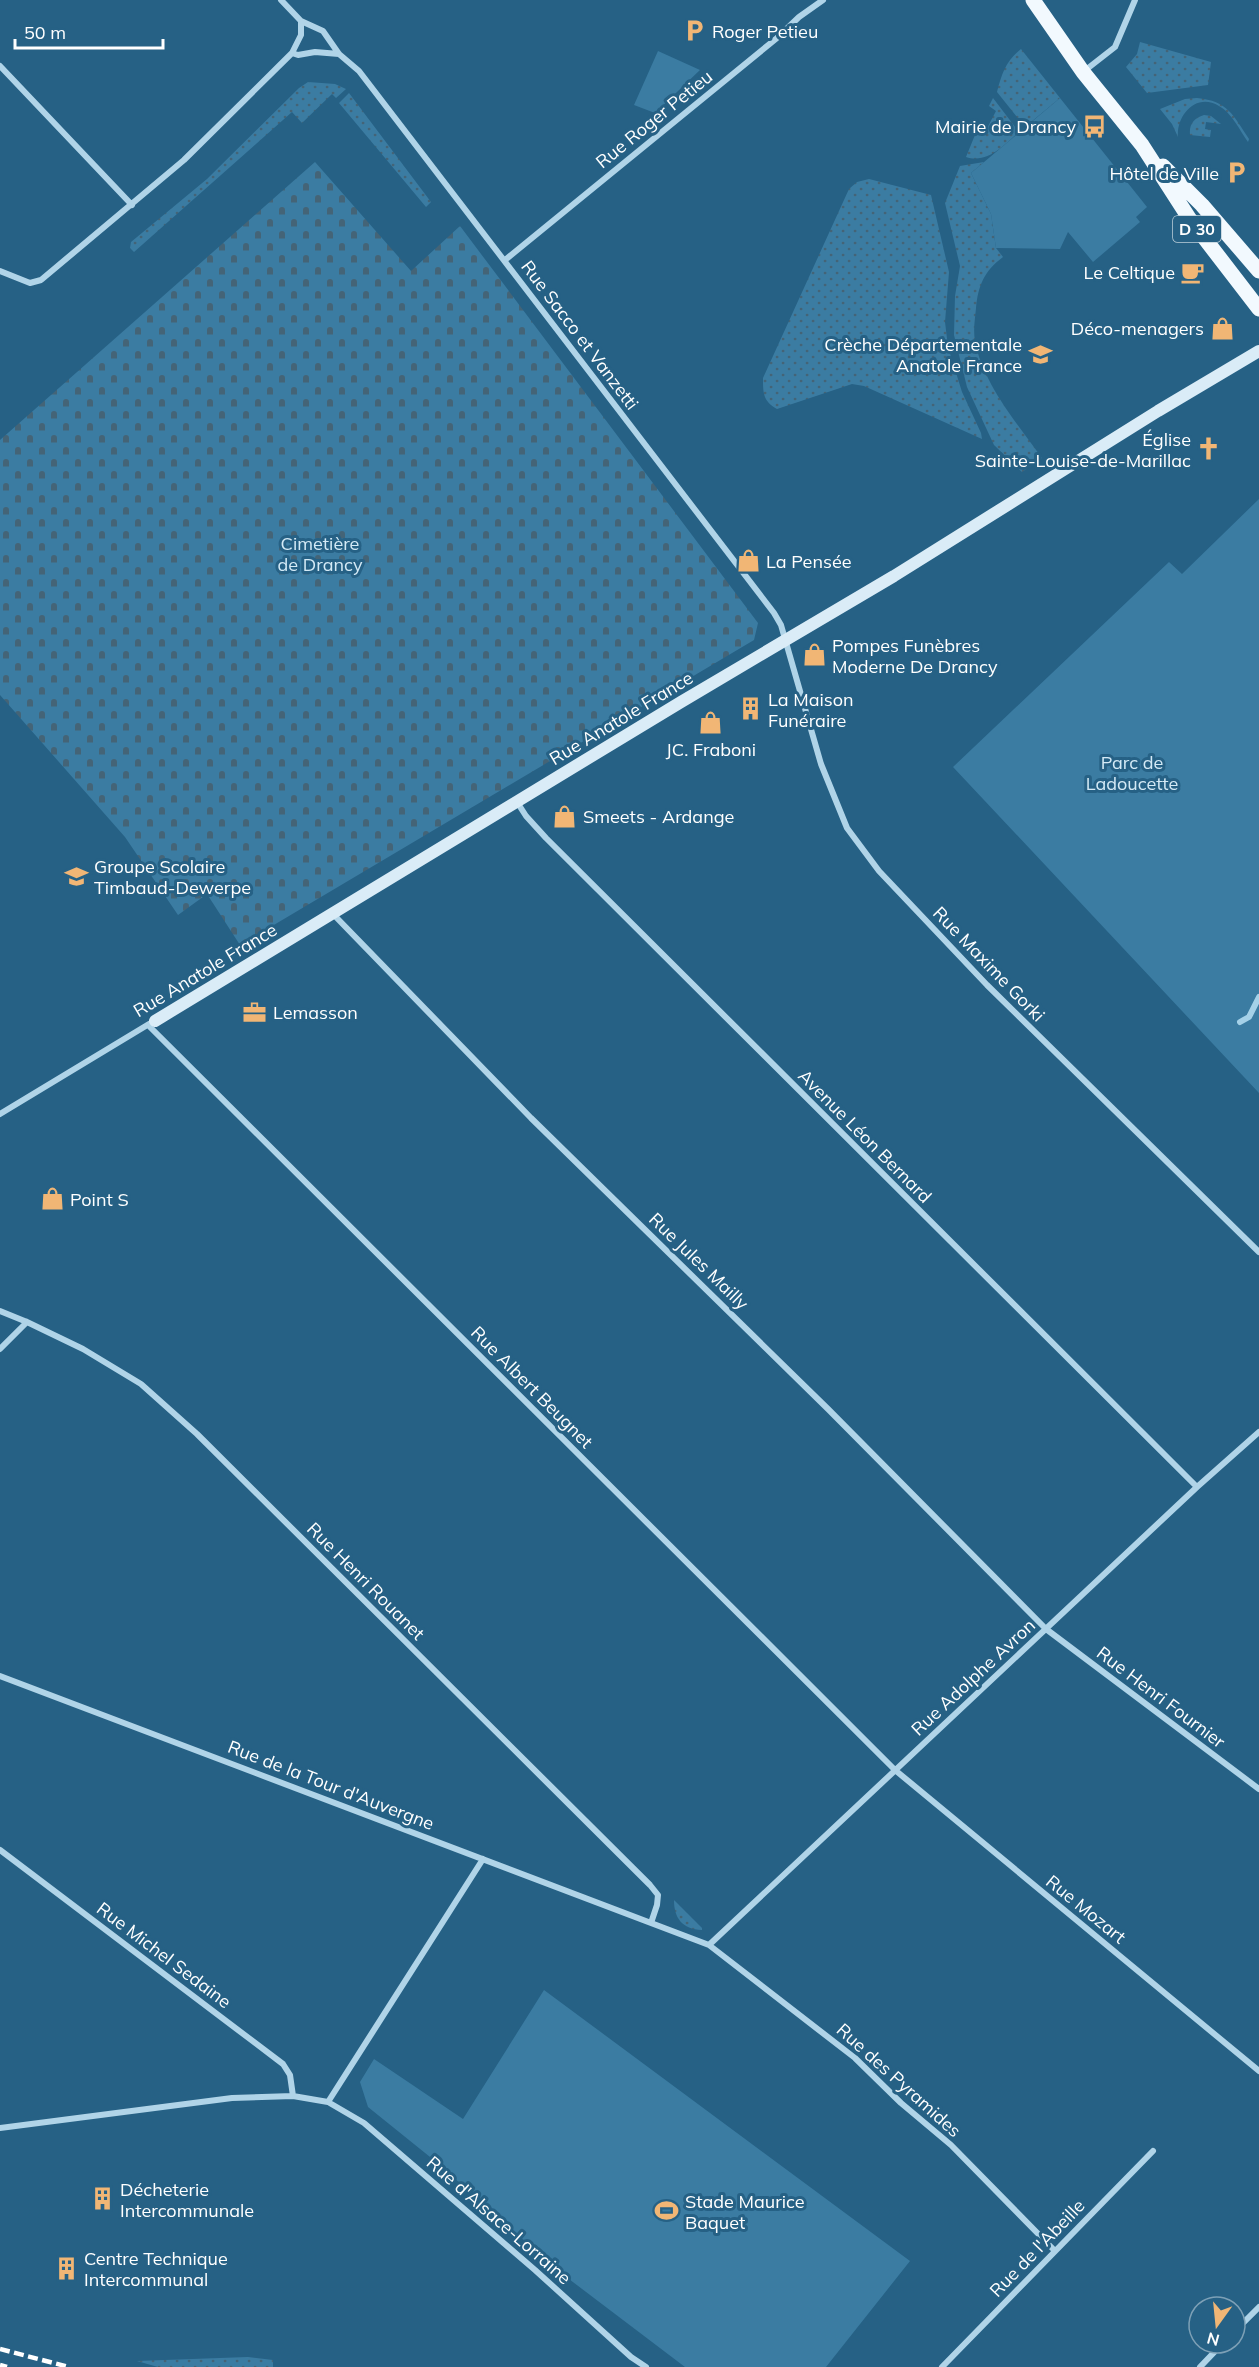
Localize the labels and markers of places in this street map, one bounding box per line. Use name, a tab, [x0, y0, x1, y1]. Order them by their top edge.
parking icon: Roger Petieu	[681, 18, 707, 44]
place label: Roger Petieu	[712, 20, 818, 43]
bus stop icon: Mairie de Drancy	[1081, 113, 1107, 139]
place label: Mairie de Drancy	[935, 115, 1076, 138]
parking icon: Hôtel de Ville	[1224, 160, 1250, 186]
place label: Hôtel de Ville	[1110, 162, 1219, 185]
cafe icon: Le Celtique	[1180, 259, 1206, 285]
place label: Le Celtique	[1083, 261, 1175, 284]
shop icon: Déco-menagers	[1209, 315, 1235, 341]
place label: Déco-menagers	[1071, 317, 1204, 340]
place label: Crèche Départementale Anatole France	[824, 333, 1022, 377]
school or university icon: Crèche Départementale Anatole France	[1027, 341, 1053, 367]
place label: Église Sainte-Louise-de-Marillac	[975, 428, 1191, 472]
church icon: Église Sainte-Louise-de-Marillac	[1196, 436, 1222, 462]
shop icon: La Pensée	[735, 548, 761, 574]
place label: La Pensée	[766, 550, 851, 573]
place label: Pompes Funèbres Moderne De Drancy	[832, 634, 998, 678]
shop icon: Pompes Funèbres Moderne De Drancy	[801, 642, 827, 668]
place label: La Maison Funéraire	[768, 688, 854, 732]
building icon: La Maison Funéraire	[737, 696, 763, 722]
shop icon: JC. Fraboni	[698, 710, 724, 736]
place label: JC. Fraboni	[666, 738, 756, 761]
shop icon: Smeets - Ardange	[552, 803, 578, 829]
place label: Smeets - Ardange	[583, 805, 734, 828]
place label: Groupe Scolaire Timbaud-Dewerpe	[94, 855, 251, 899]
school or university icon: Groupe Scolaire Timbaud-Dewerpe	[63, 863, 89, 889]
office icon: Lemasson	[242, 999, 268, 1025]
place label: Lemasson	[273, 1001, 358, 1024]
shop icon: Point S	[39, 1186, 65, 1212]
place label: Point S	[70, 1188, 129, 1211]
place label: Décheterie Intercommunale	[120, 2178, 254, 2222]
building icon: Décheterie Intercommunale	[89, 2186, 115, 2212]
place label: Stade Maurice Baquet	[685, 2190, 805, 2234]
sports icon: Stade Maurice Baquet	[654, 2198, 680, 2224]
place label: Centre Technique Intercommunal	[84, 2247, 228, 2291]
building icon: Centre Technique Intercommunal	[53, 2255, 79, 2281]

